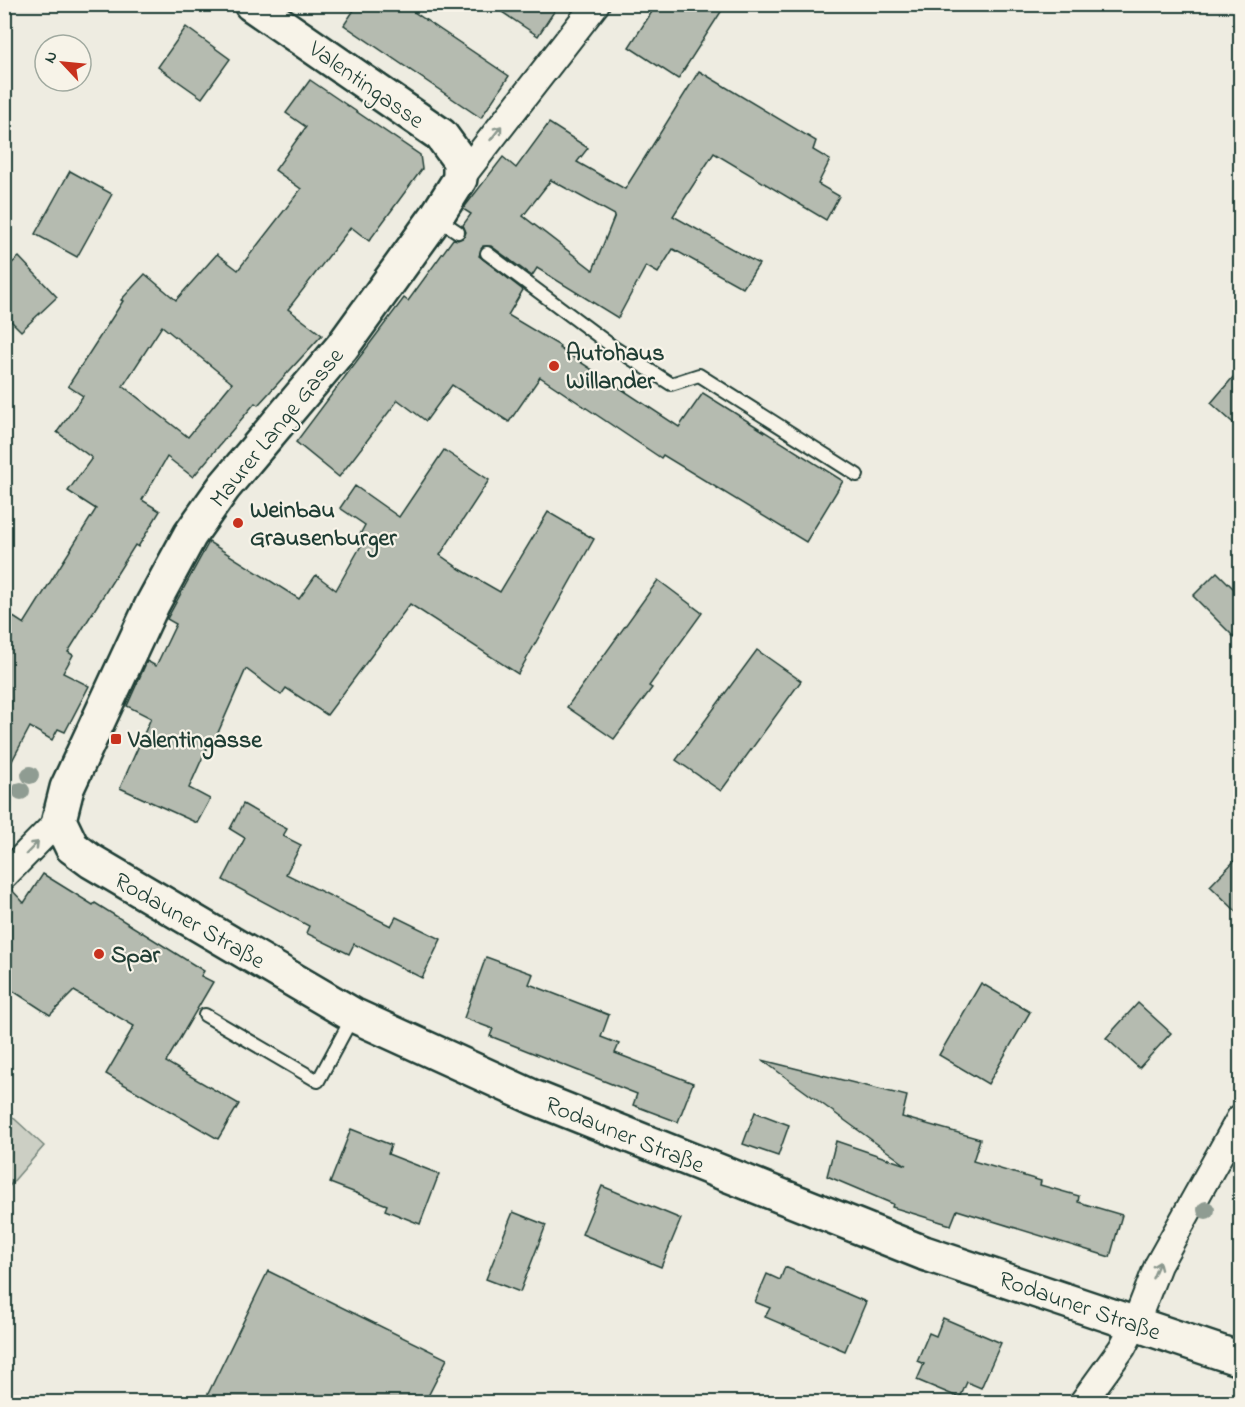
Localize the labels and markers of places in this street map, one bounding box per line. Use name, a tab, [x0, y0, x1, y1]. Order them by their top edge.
place label: Autohaus Willander	[566, 337, 665, 400]
marker: Autohaus Willander	[547, 359, 561, 373]
place label: Weinbau Grausenburger	[250, 494, 397, 558]
marker: Weinbau Grausenburger	[231, 516, 245, 530]
place label: Valentingasse	[127, 724, 263, 760]
marker: Valentingasse	[109, 732, 123, 746]
place label: Spar	[111, 939, 160, 974]
marker: Spar	[92, 947, 106, 961]

